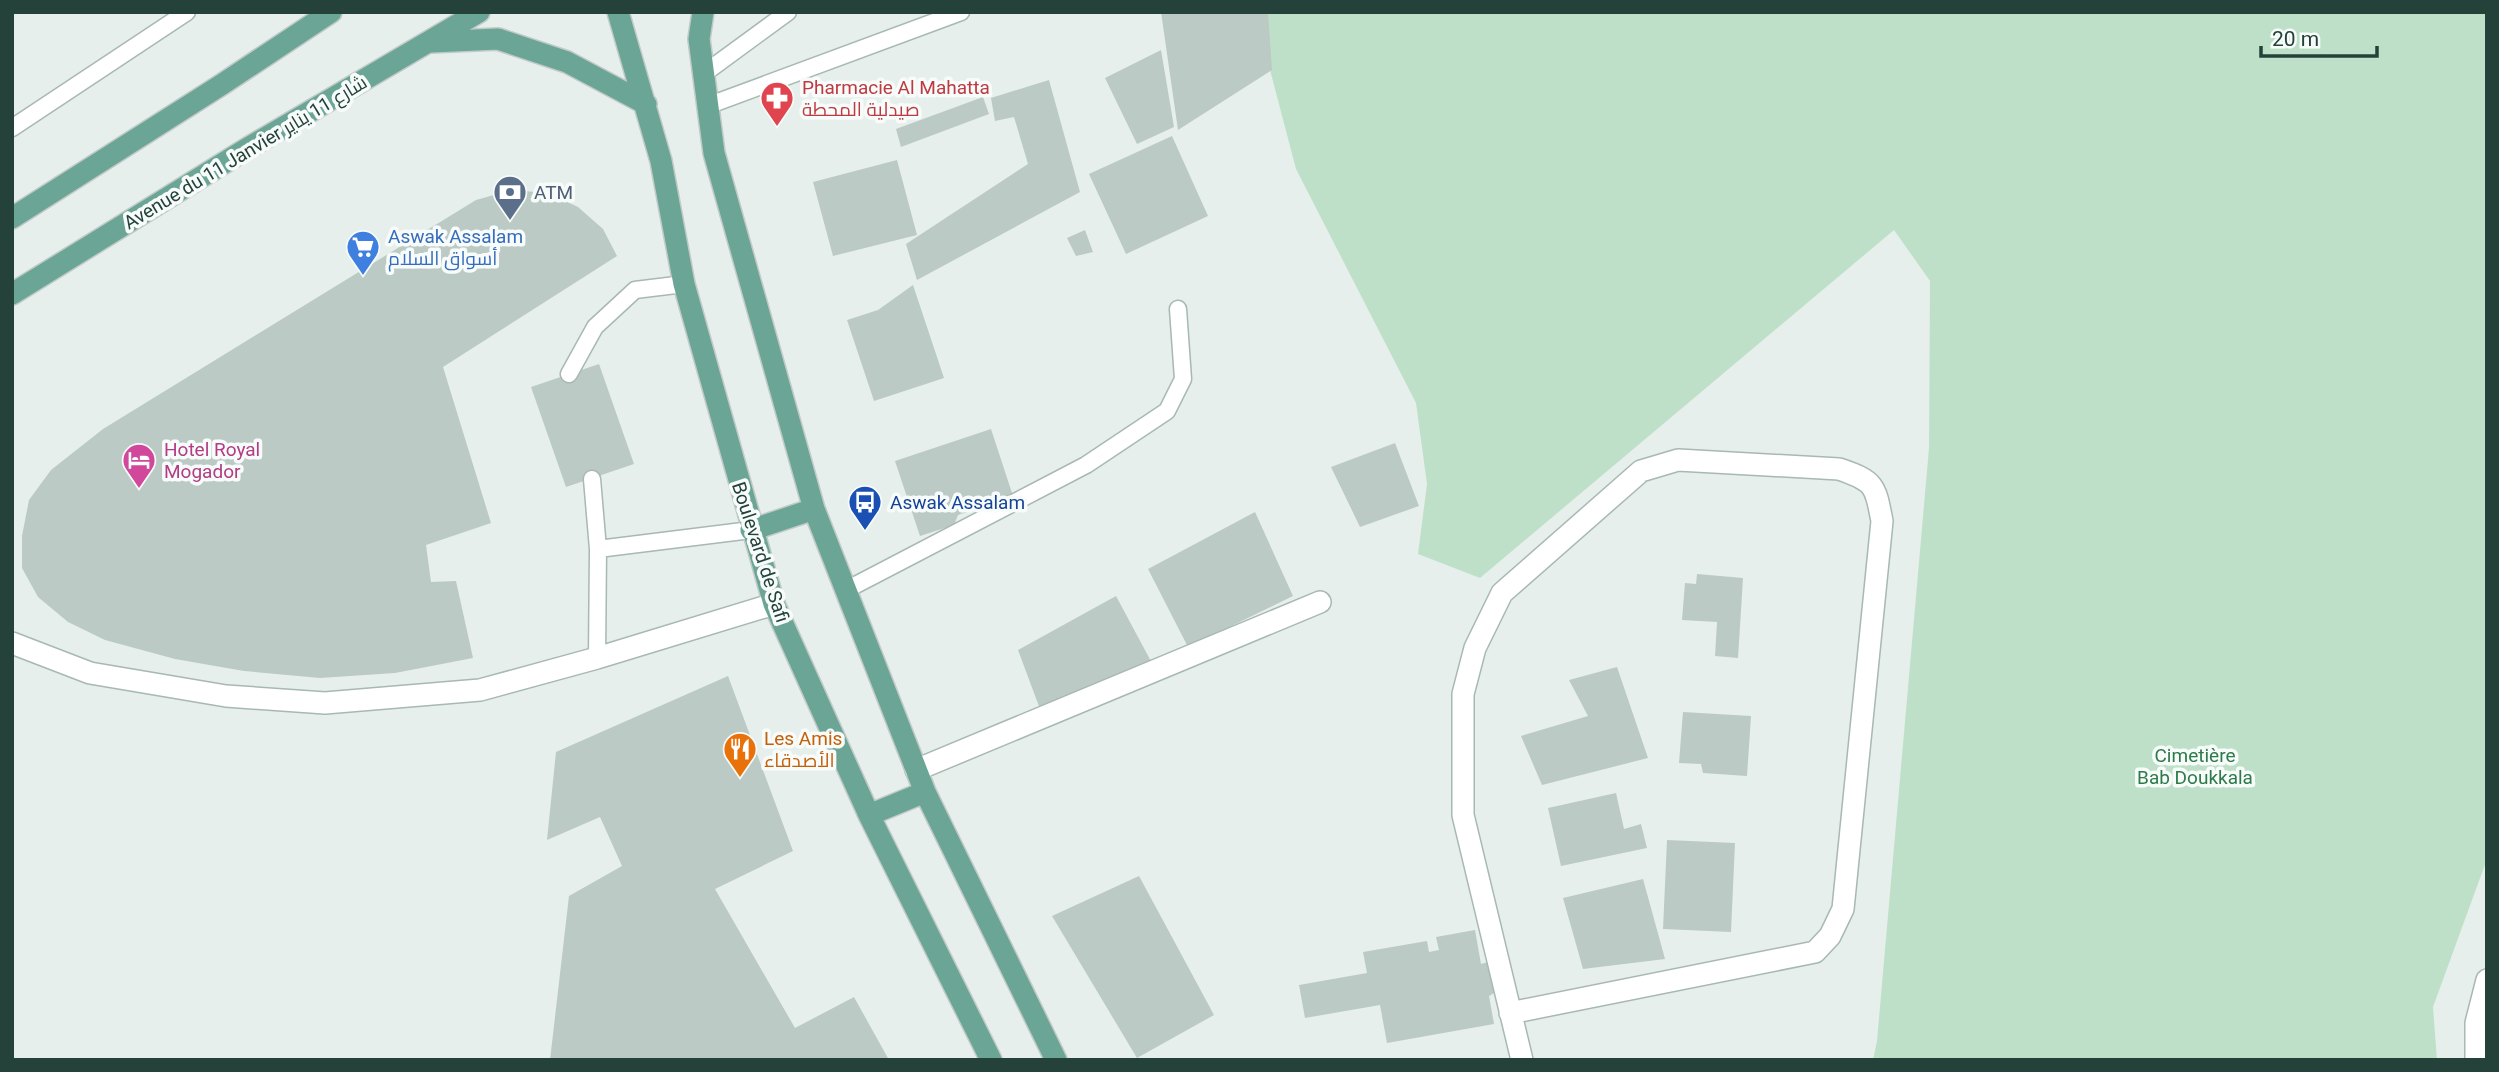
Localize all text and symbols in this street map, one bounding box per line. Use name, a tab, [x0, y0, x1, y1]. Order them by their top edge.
scale bar	[2261, 14, 2376, 58]
text: 20 m	[2272, 27, 2319, 51]
street label: Avenue du 11 Janvier شارع 11 يناير	[119, 71, 372, 236]
place label: Pharmacie Al Mahatta صيدلية المحطة	[802, 76, 990, 121]
pharmacy icon: Pharmacie Al Mahatta صيدلية المحطة	[758, 79, 796, 128]
bank icon: ATM	[491, 173, 529, 222]
place label: ATM	[534, 181, 573, 204]
place label: Aswak Assalam أسواق السلام	[388, 225, 523, 272]
supermarket icon: Aswak Assalam أسواق السلام	[344, 228, 382, 277]
place label: Hotel Royal Mogador	[164, 438, 260, 483]
hotel icon: Hotel Royal Mogador	[120, 441, 158, 490]
street label: Boulevard de Safi	[727, 479, 794, 625]
bus stop icon: Aswak Assalam	[846, 483, 884, 532]
place label: Aswak Assalam	[890, 491, 1025, 514]
place label: Les Amis الأصدقاء	[764, 727, 842, 772]
restaurant icon: Les Amis الأصدقاء	[721, 730, 759, 779]
park label: Cimetière Bab Doukkala	[2137, 744, 2253, 789]

